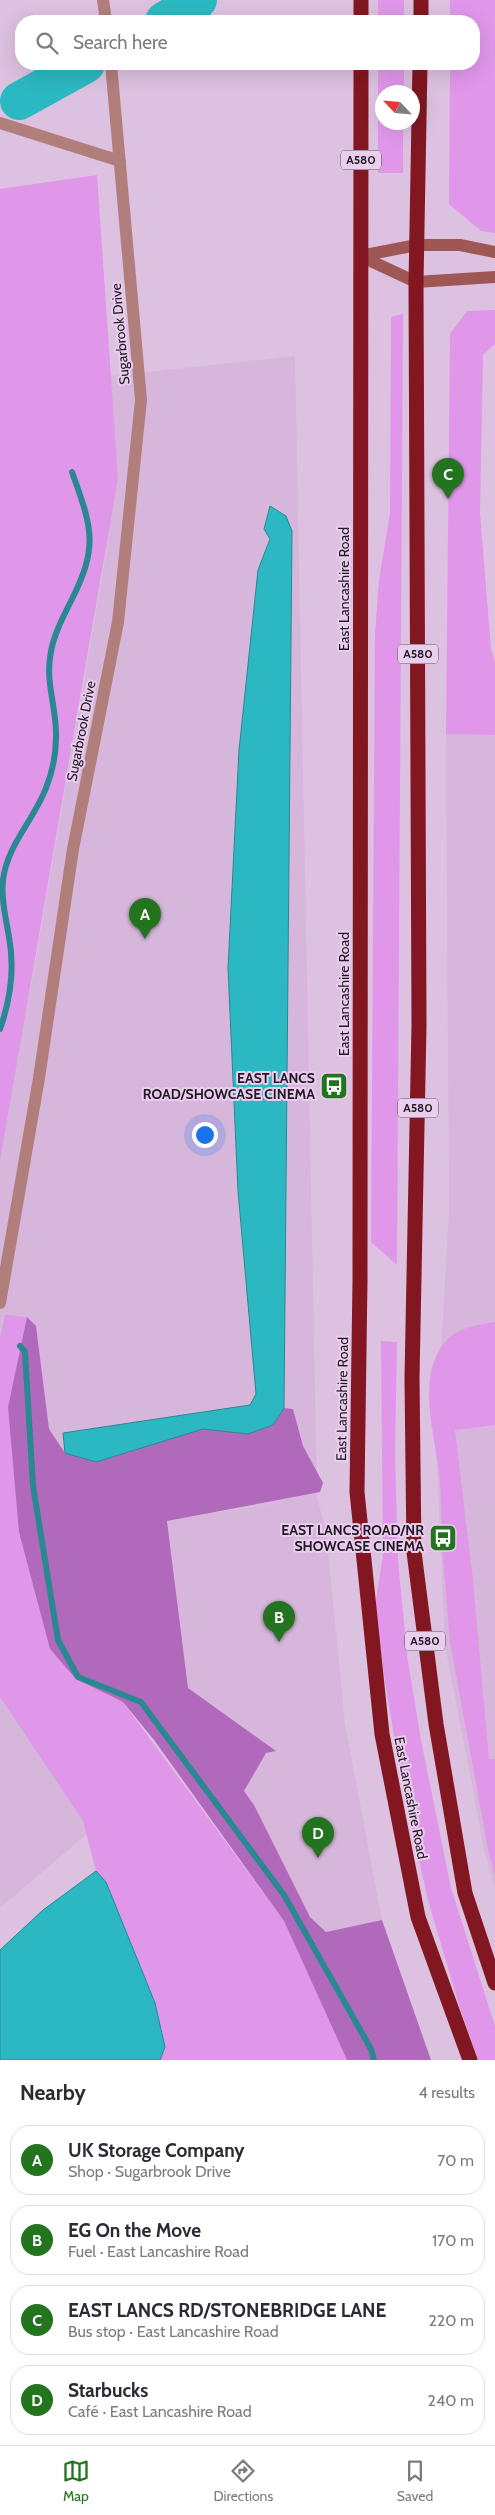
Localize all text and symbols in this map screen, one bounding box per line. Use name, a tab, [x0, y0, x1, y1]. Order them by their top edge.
search box	[15, 15, 480, 70]
icon: search	[33, 29, 61, 57]
text: Search here	[73, 31, 167, 54]
north arrow	[375, 85, 420, 130]
road number: A580	[341, 150, 381, 170]
street label: Sugarbrook Drive	[107, 283, 133, 385]
pin: C	[432, 458, 464, 499]
street label: East Lancashire Road	[335, 527, 353, 651]
road number: A580	[398, 644, 438, 664]
street label: Sugarbrook Drive	[62, 679, 100, 783]
pin: A	[129, 898, 161, 939]
street label: East Lancashire Road	[335, 932, 353, 1056]
place label: EAST LANCS ROAD/SHOWCASE CINEMA	[143, 1069, 315, 1103]
bus stop icon: EAST LANCS ROAD/SHOWCASE CINEMA	[319, 1071, 349, 1101]
road number: A580	[398, 1098, 438, 1118]
your location	[192, 1122, 218, 1148]
street label: East Lancashire Road	[332, 1337, 352, 1461]
place label: EAST LANCS ROAD/NR SHOWCASE CINEMA	[281, 1521, 424, 1555]
bus stop icon: EAST LANCS ROAD/NR SHOWCASE CINEMA	[428, 1523, 458, 1553]
pin: B	[263, 1601, 295, 1642]
road number: A580	[405, 1632, 445, 1650]
street label: East Lancashire Road	[390, 1735, 432, 1861]
pin: D	[302, 1817, 334, 1858]
text: Nearby	[20, 2080, 86, 2105]
text: 4 results	[418, 2083, 475, 2102]
text: UK Storage Company	[68, 2139, 245, 2162]
text: A	[32, 2151, 42, 2170]
text: 70 m	[437, 2151, 474, 2170]
text: Shop · Sugarbrook Drive	[68, 2162, 231, 2181]
text: EG On the Move	[68, 2219, 201, 2242]
text: B	[32, 2231, 42, 2250]
text: 170 m	[432, 2231, 474, 2250]
text: Fuel · East Lancashire Road	[68, 2242, 249, 2261]
text: EAST LANCS RD/STONEBRIDGE LANE	[68, 2299, 386, 2322]
text: C	[32, 2311, 42, 2330]
text: 220 m	[428, 2311, 474, 2330]
text: Bus stop · East Lancashire Road	[68, 2322, 279, 2341]
text: Starbucks	[68, 2379, 148, 2402]
text: D	[31, 2391, 43, 2410]
text: 240 m	[428, 2391, 474, 2410]
text: Café · East Lancashire Road	[68, 2402, 252, 2421]
tab: Map	[62, 2457, 90, 2505]
tab: Directions	[213, 2457, 273, 2505]
tab: Saved	[397, 2457, 433, 2505]

